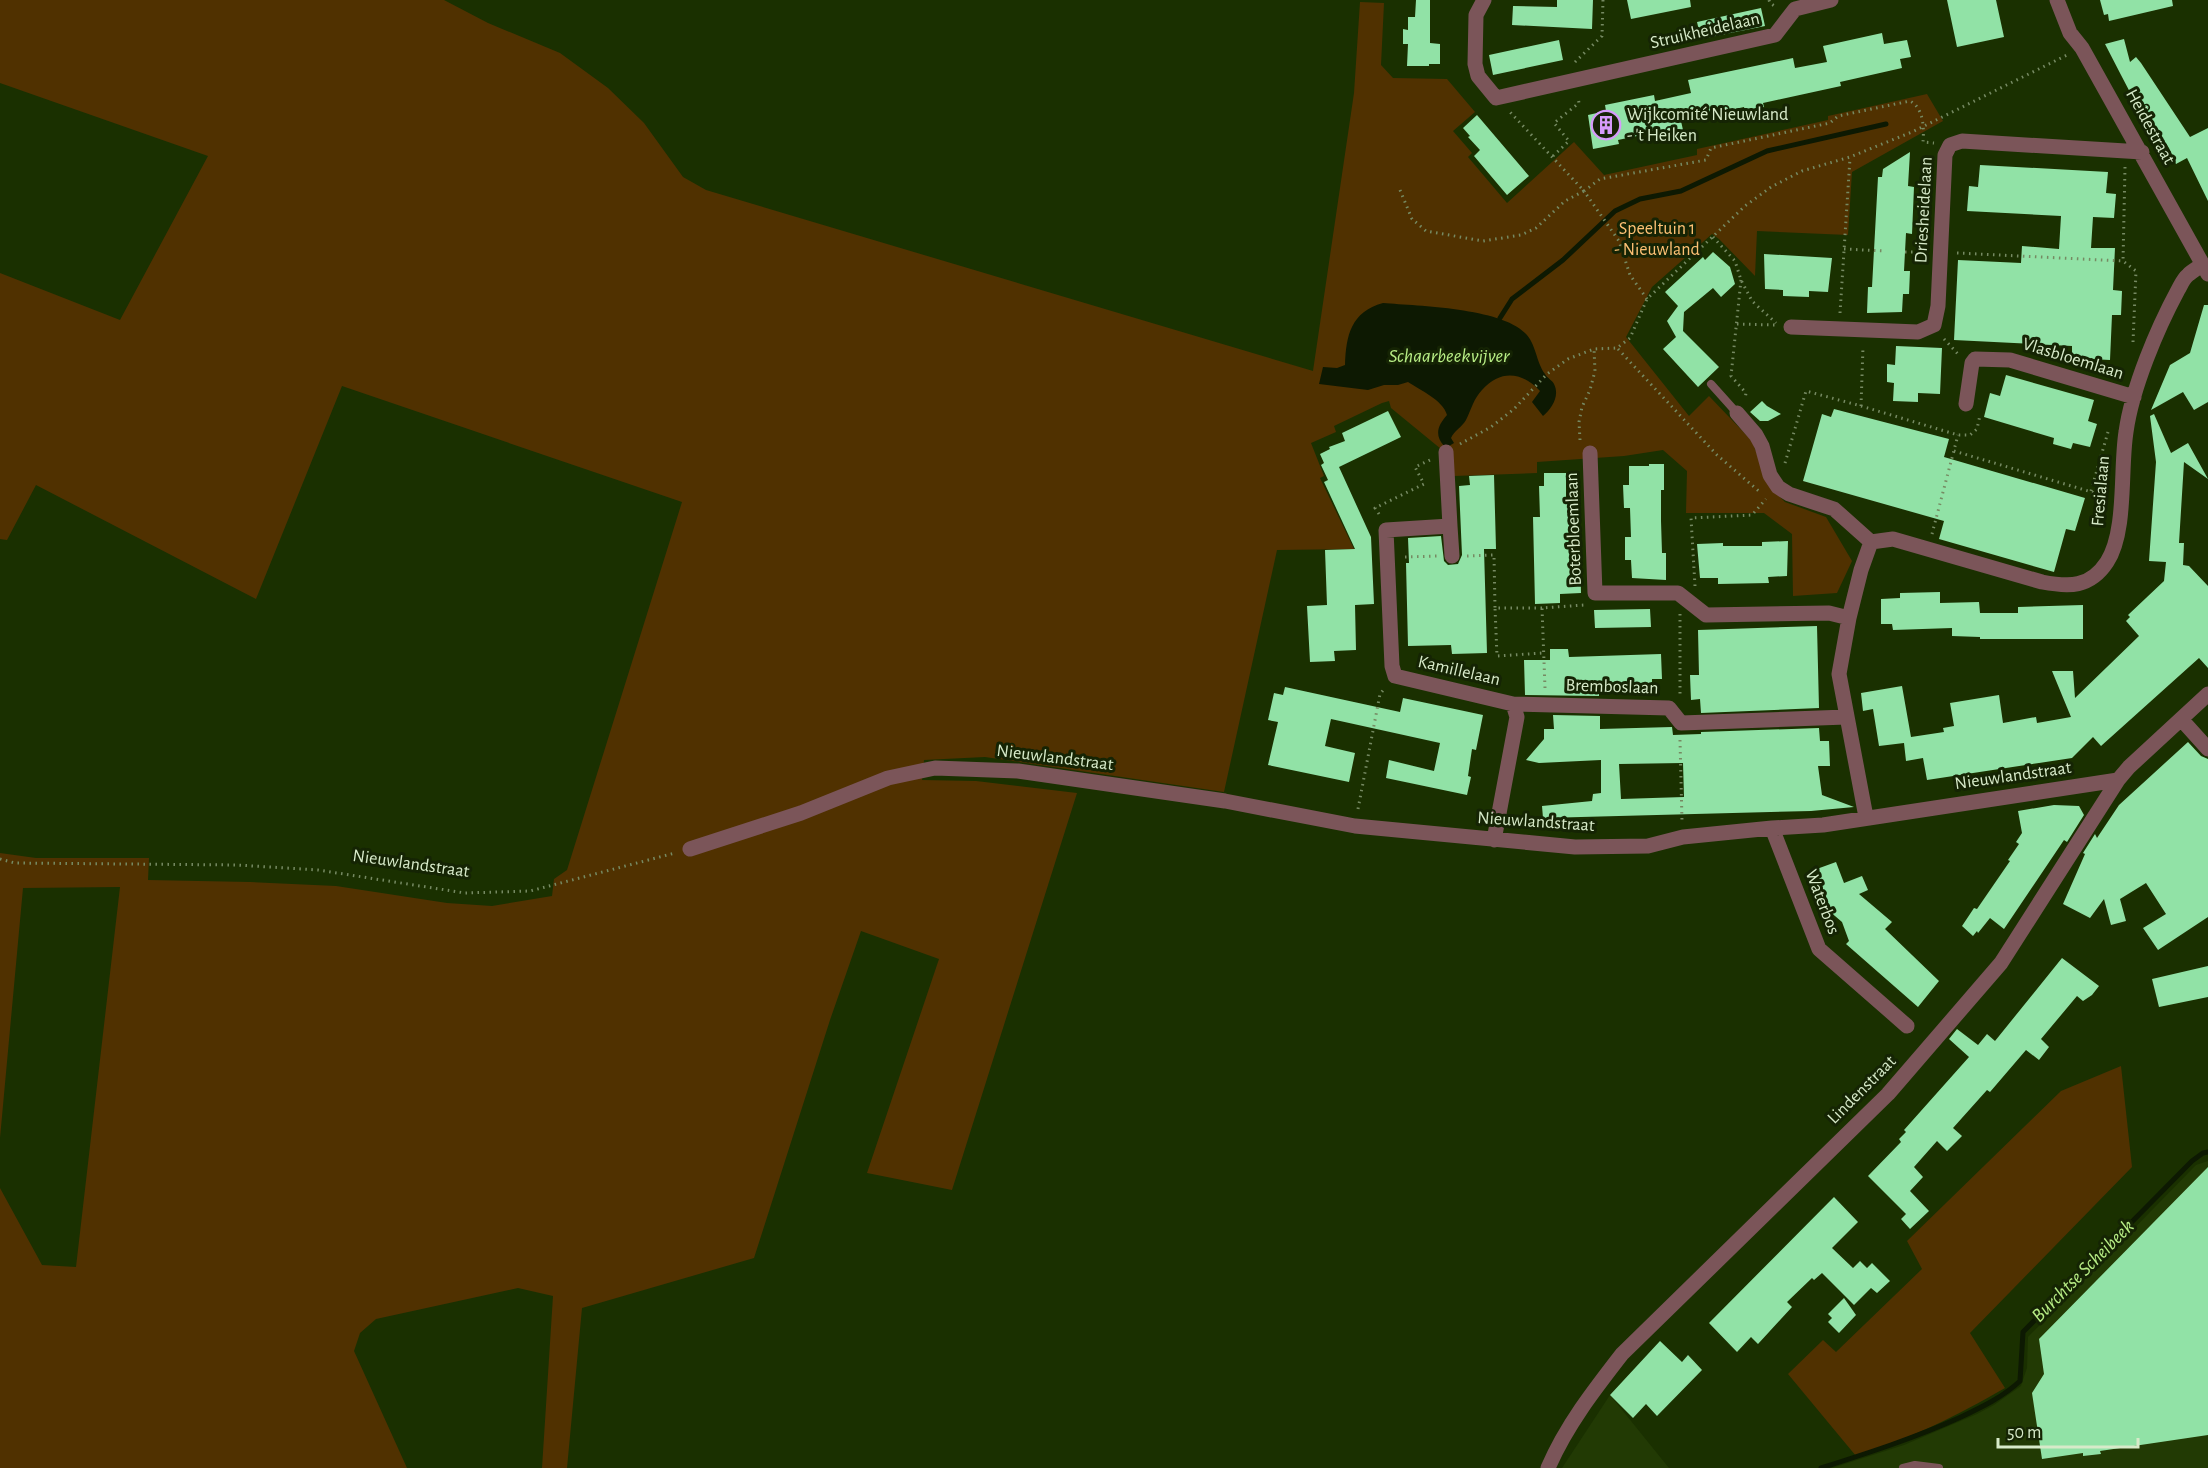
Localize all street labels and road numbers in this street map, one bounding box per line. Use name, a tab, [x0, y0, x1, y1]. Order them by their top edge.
street label: Struikheidelaan	[1649, 10, 1761, 52]
street label: Heidestraat	[2122, 86, 2178, 168]
street label: Driesheidelaan	[1912, 156, 1936, 264]
street label: Vlasbloemlaan	[2020, 335, 2126, 383]
street label: Fresialaan	[2089, 455, 2113, 527]
street label: Boterbloemlaan	[1563, 472, 1585, 586]
street label: Kamillelaan	[1416, 653, 1502, 689]
street label: Bremboslaan	[1565, 676, 1659, 698]
street label: Nieuwlandstraat	[996, 742, 1115, 774]
street label: Nieuwlandstraat	[1953, 759, 2073, 793]
street label: Nieuwlandstraat	[1477, 809, 1596, 835]
street label: Nieuwlandstraat	[351, 847, 471, 881]
street label: Waterbos	[1801, 867, 1843, 937]
street label: Lindenstraat	[1824, 1052, 1900, 1128]

